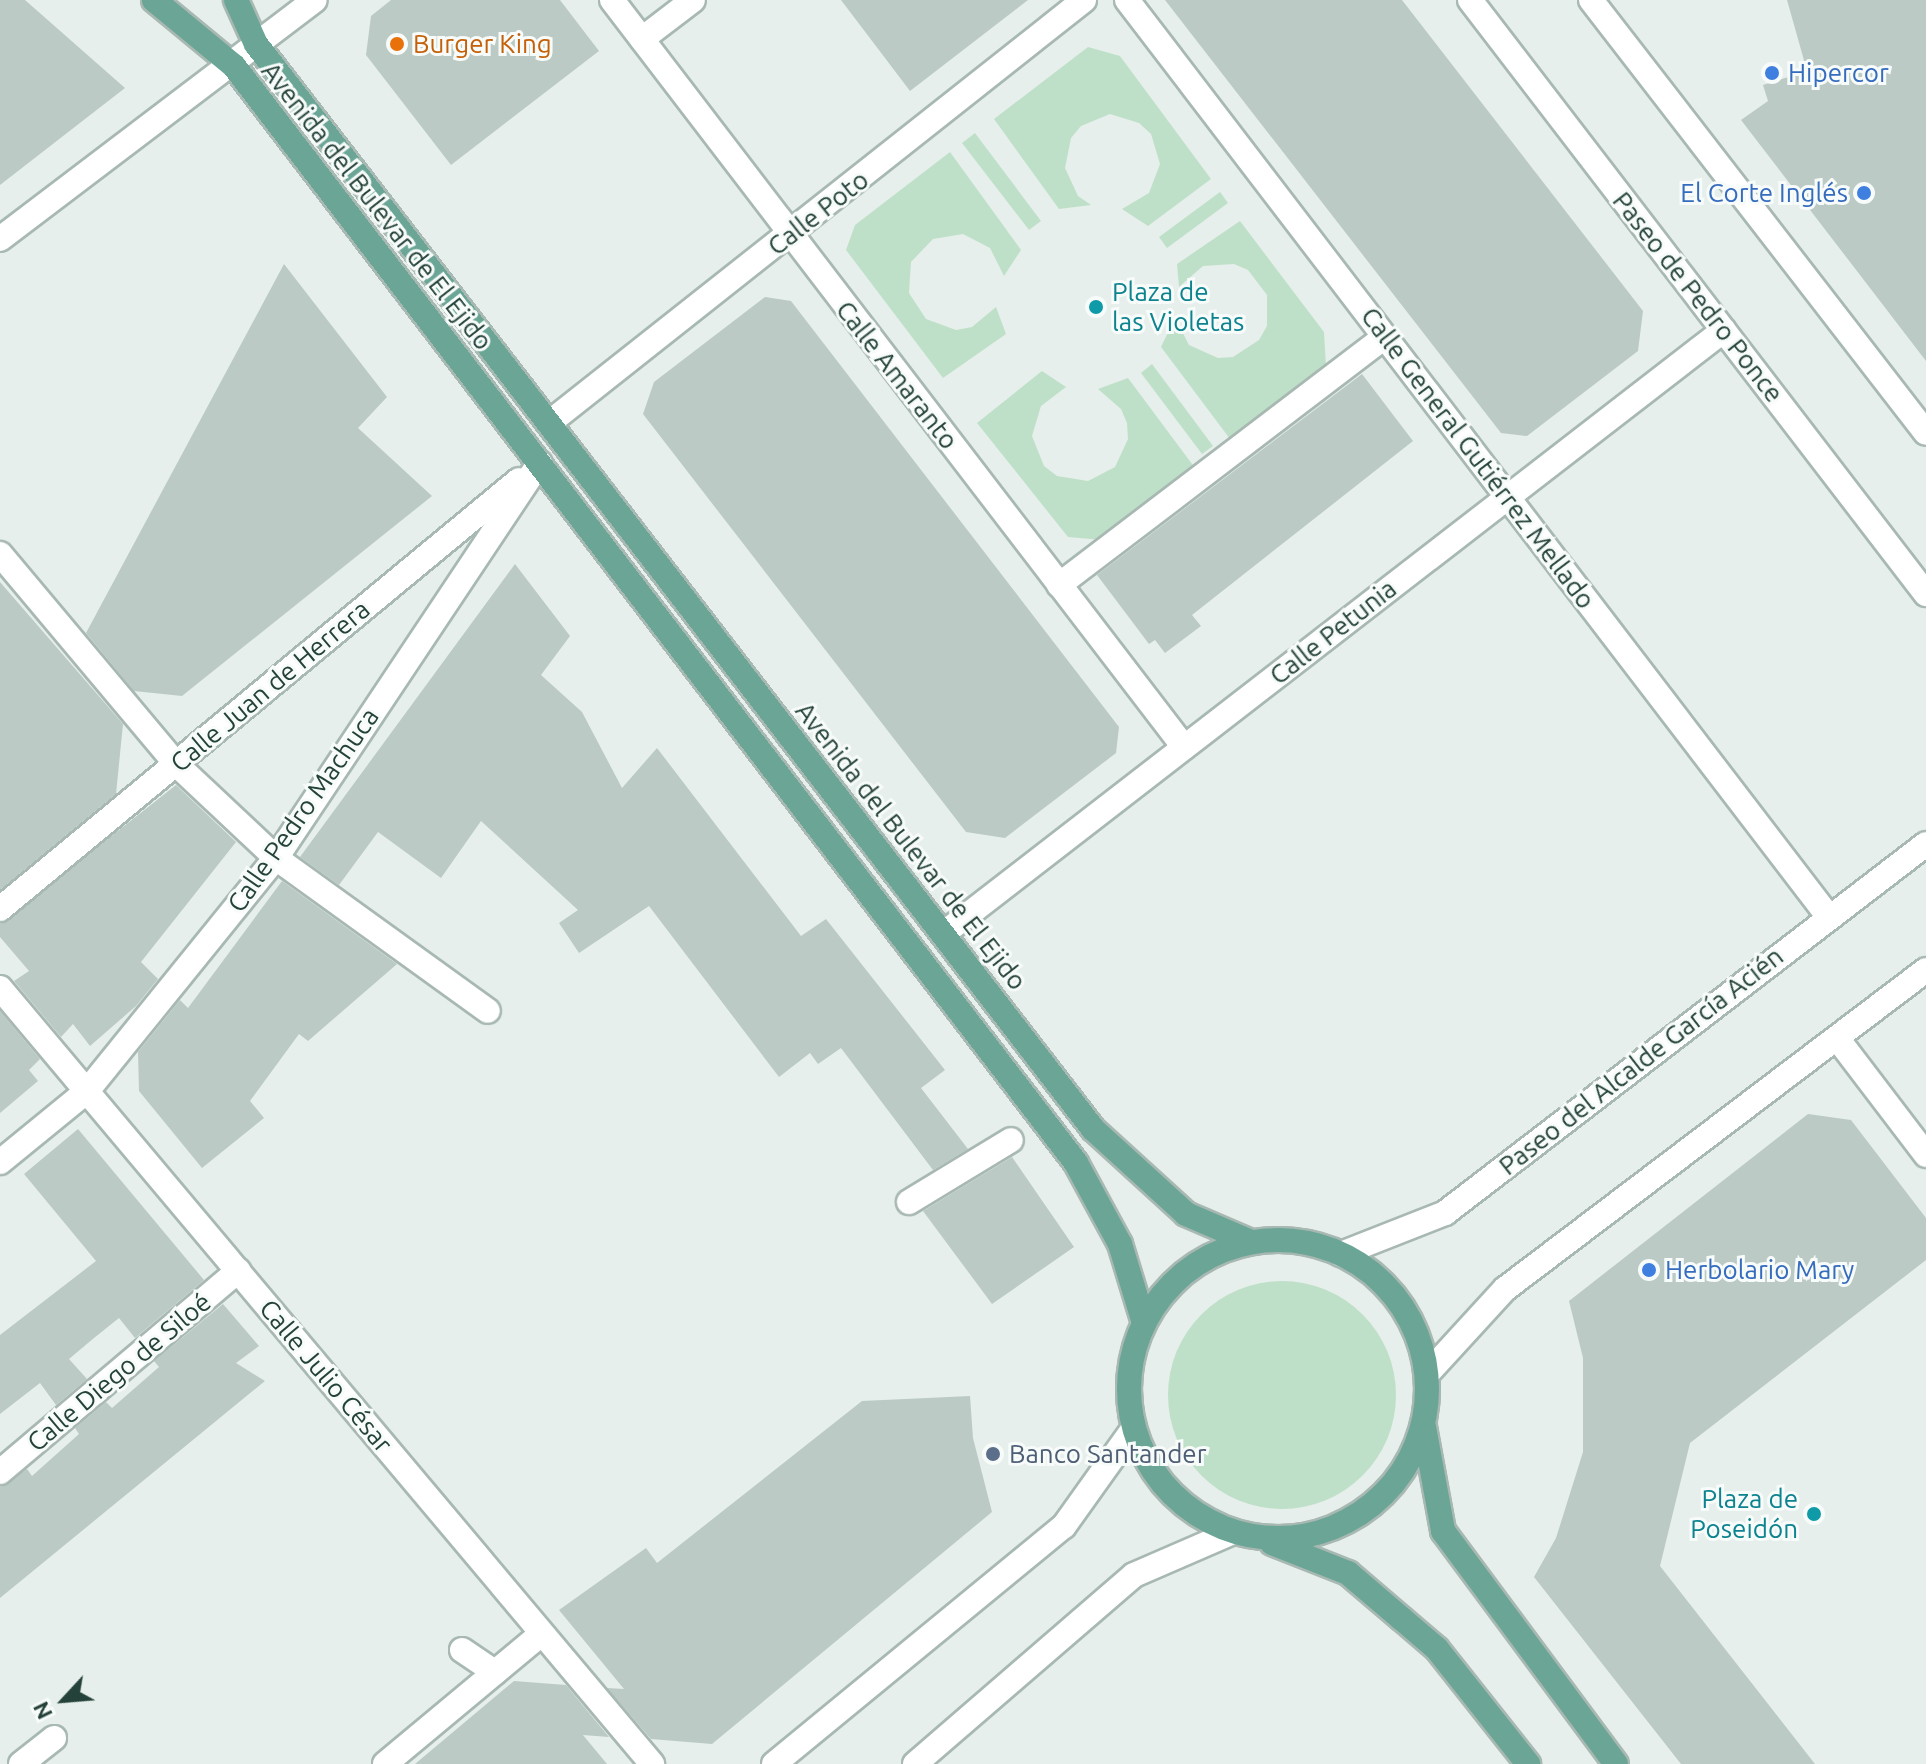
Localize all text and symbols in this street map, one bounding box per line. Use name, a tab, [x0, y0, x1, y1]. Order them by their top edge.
place label: Burger King	[413, 28, 552, 60]
marker: Burger King	[388, 35, 406, 53]
street label: Avenida del Bulevar de El Ejido	[255, 56, 499, 356]
place label: Hipercor	[1788, 57, 1889, 89]
marker: Hipercor	[1763, 64, 1781, 82]
street label: Calle Poto	[761, 164, 875, 262]
place label: El Corte Inglés	[1680, 177, 1848, 209]
marker: El Corte Inglés	[1855, 184, 1873, 202]
street label: Paseo de Pedro Ponce	[1606, 186, 1790, 408]
place label: Plaza de las Violetas	[1112, 276, 1244, 338]
street label: Calle Amaranto	[829, 295, 965, 455]
marker: Plaza de las Violetas	[1087, 298, 1105, 316]
street label: Calle General Gutiérrez Mellado	[1354, 301, 1602, 615]
street label: Calle Petunia	[1263, 573, 1403, 691]
street label: Calle Juan de Herrera	[164, 594, 376, 778]
street label: Avenida del Bulevar de El Ejido	[789, 696, 1033, 996]
street label: Calle Pedro Machuca	[221, 702, 385, 918]
street label: Paseo del Alcalde García Acién	[1493, 940, 1789, 1182]
place label: Herbolario Mary	[1665, 1254, 1854, 1286]
marker: Herbolario Mary	[1640, 1261, 1658, 1279]
street label: Calle Diego de Siloé	[21, 1286, 217, 1458]
street label: Calle Julio César	[253, 1293, 399, 1459]
place label: Banco Santander	[1009, 1438, 1207, 1470]
marker: Banco Santander	[984, 1445, 1002, 1463]
place label: Plaza de Poseidón	[1690, 1483, 1798, 1544]
marker: Plaza de Poseidón	[1805, 1505, 1823, 1523]
north arrow	[24, 1660, 104, 1740]
text: N	[27, 1698, 57, 1724]

